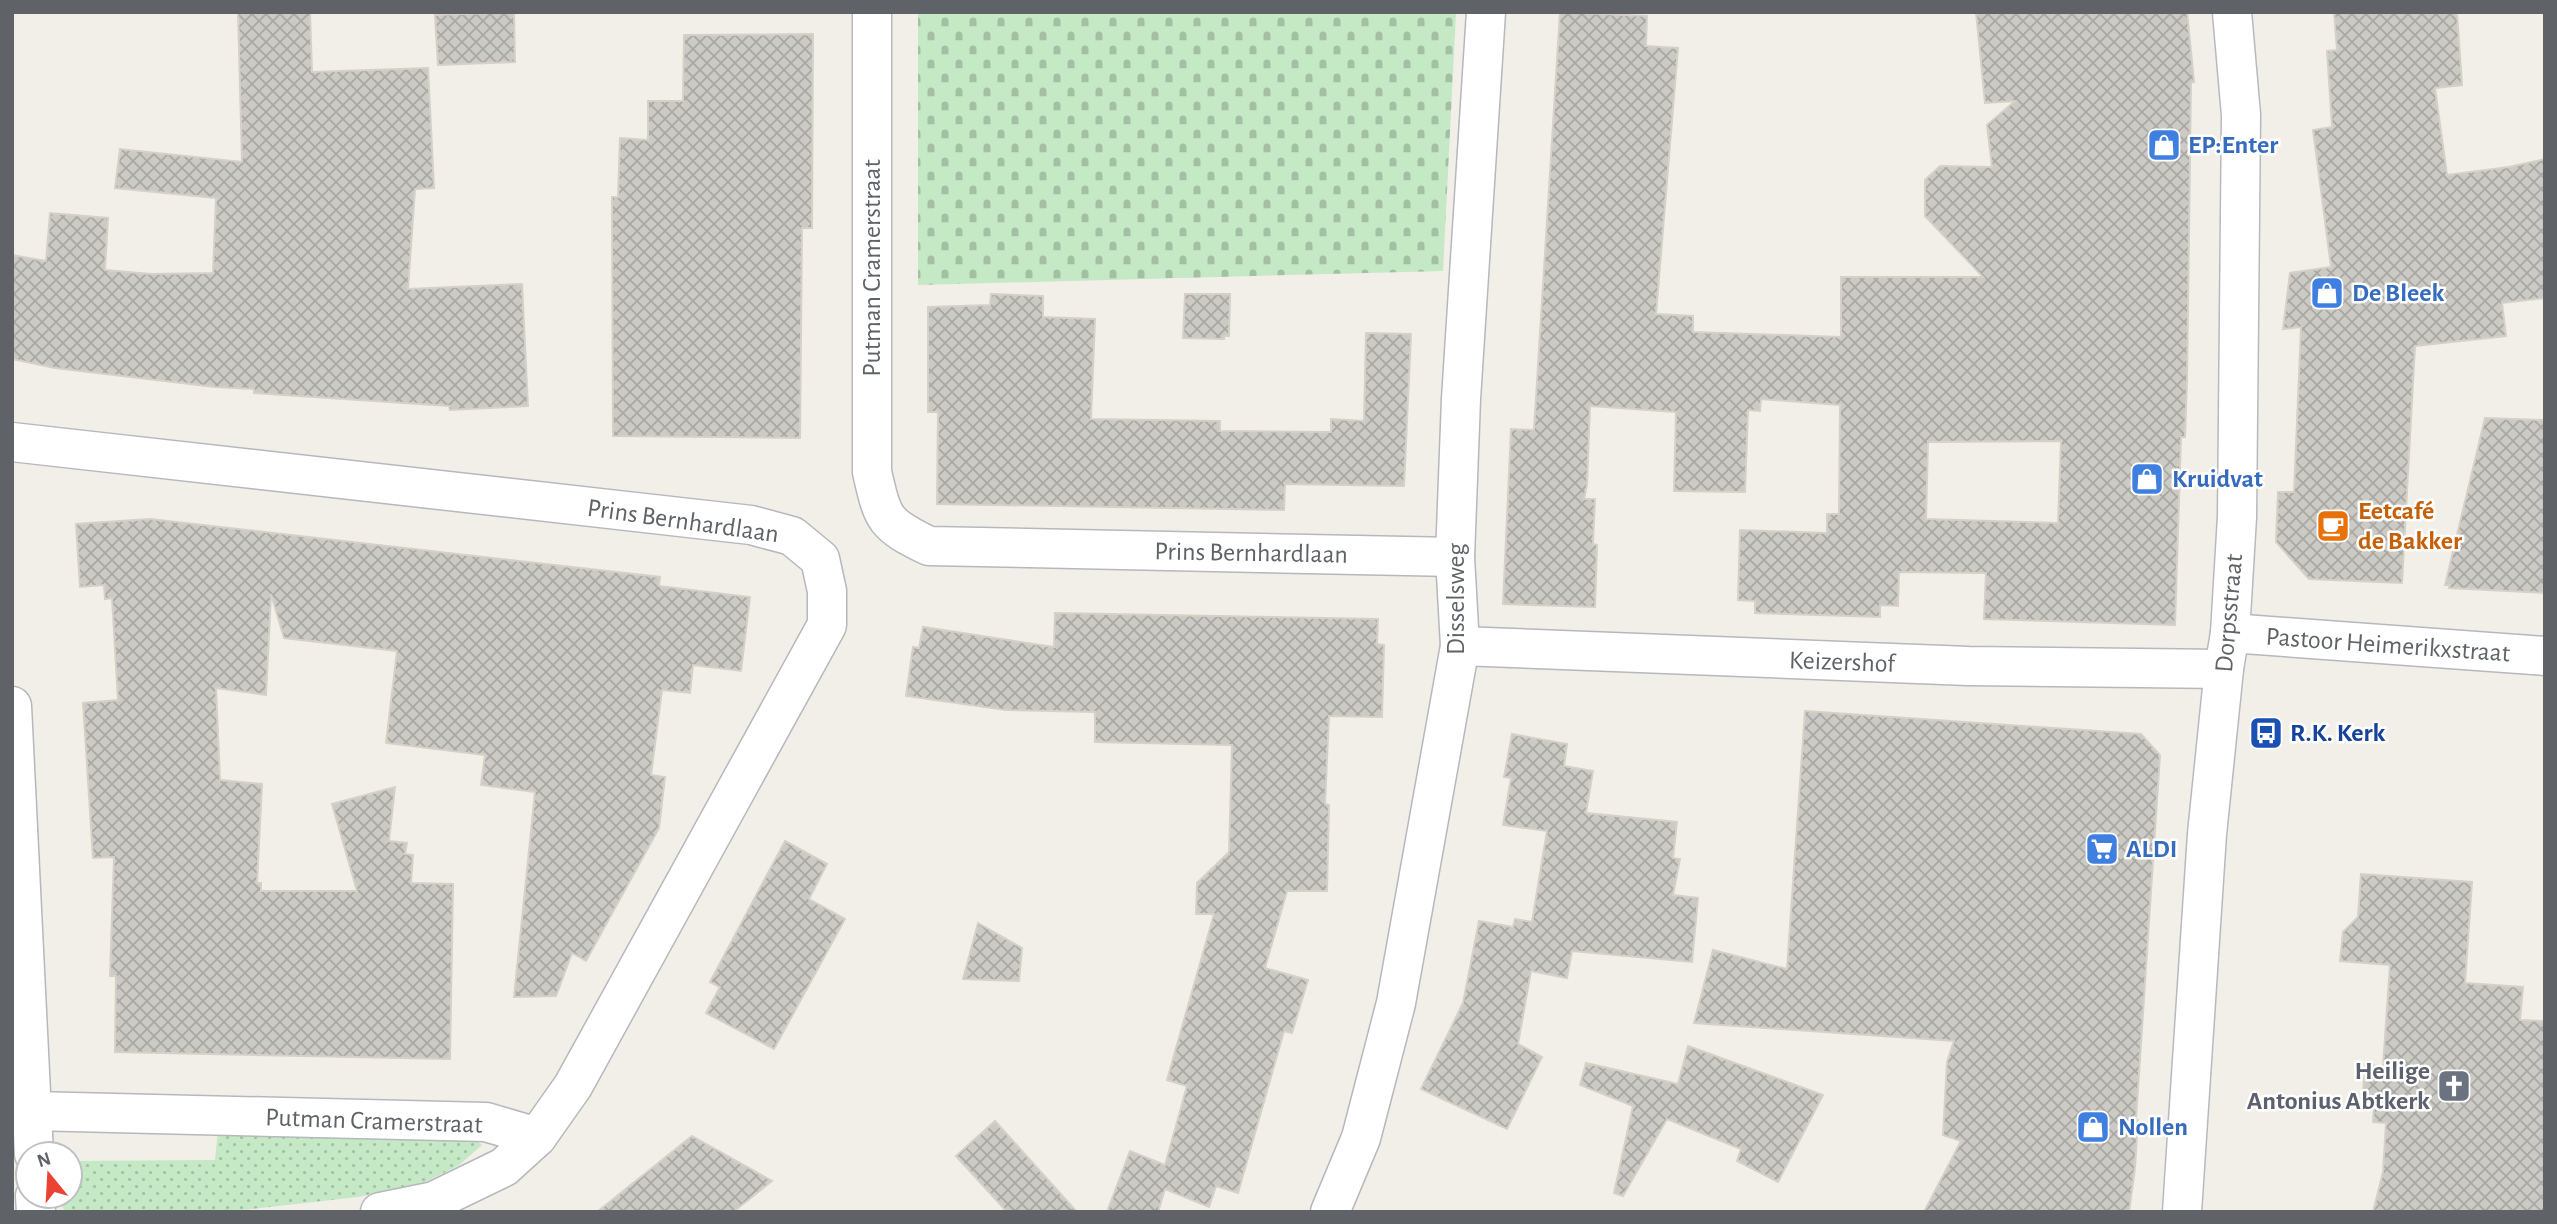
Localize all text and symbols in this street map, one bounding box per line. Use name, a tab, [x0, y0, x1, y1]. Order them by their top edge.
shop icon: EP:Enter	[2145, 126, 2183, 164]
place label: EP:Enter	[2188, 132, 2278, 158]
street label: Putman Cramerstraat	[859, 159, 885, 377]
shop icon: De Bleek	[2308, 274, 2346, 312]
place label: De Bleek	[2352, 280, 2444, 306]
shop icon: Kruidvat	[2128, 460, 2166, 498]
place label: Kruidvat	[2172, 466, 2263, 492]
street label: Prins Bernhardlaan	[585, 495, 781, 547]
place label: Eetcafé de Bakker	[2358, 498, 2462, 554]
cafe icon: Eetcafé de Bakker	[2314, 507, 2352, 545]
street label: Prins Bernhardlaan	[1154, 538, 1348, 568]
street label: Disselsweg	[1443, 543, 1469, 655]
street label: Dorpsstraat	[2211, 553, 2247, 673]
street label: Pastoor Heimerikxstraat	[2265, 623, 2511, 667]
street label: Keizershof	[1789, 647, 1897, 677]
bus stop icon: R.K. Kerk	[2247, 714, 2285, 752]
place label: R.K. Kerk	[2290, 720, 2385, 746]
supermarket icon: ALDI	[2083, 830, 2121, 868]
place label: ALDI	[2126, 836, 2177, 862]
place label: Heilige Antonius Abtkerk	[2247, 1058, 2430, 1114]
church icon: Heilige Antonius Abtkerk	[2435, 1067, 2473, 1105]
street label: Putman Cramerstraat	[265, 1104, 483, 1138]
shop icon: Nollen	[2074, 1108, 2112, 1146]
place label: Nollen	[2118, 1114, 2188, 1140]
north arrow	[14, 1140, 84, 1210]
text: N	[35, 1149, 53, 1171]

